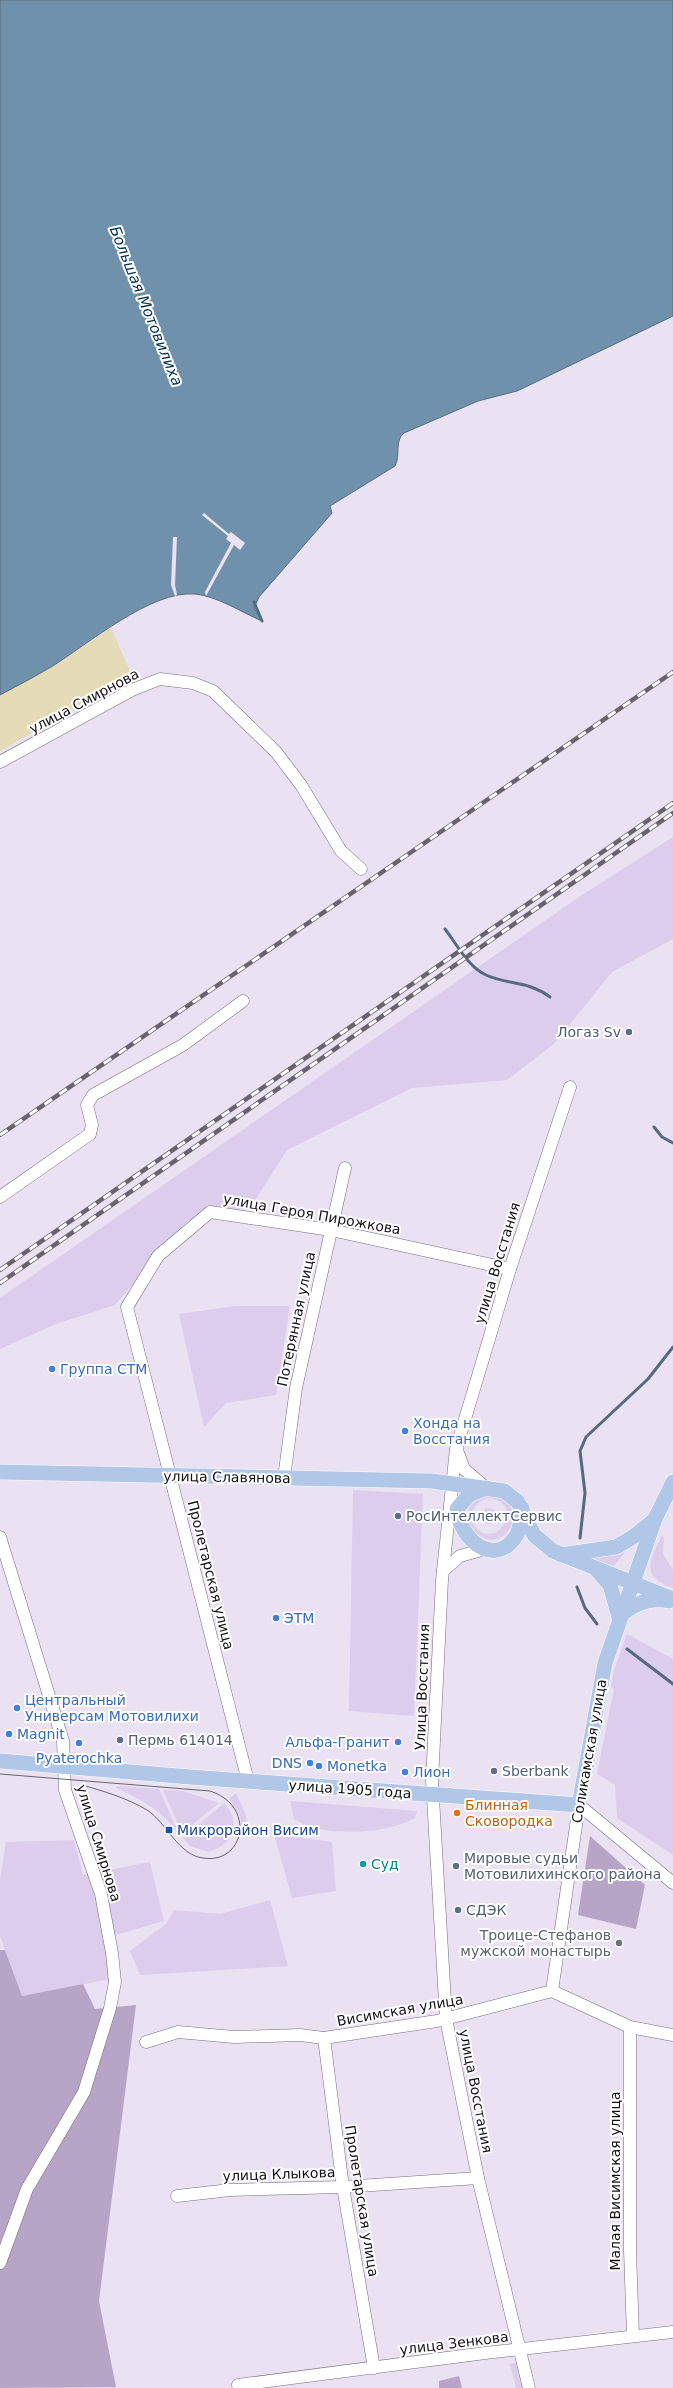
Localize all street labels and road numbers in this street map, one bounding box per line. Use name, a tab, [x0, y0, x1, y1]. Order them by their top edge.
street label: улица Смирнова	[26, 665, 142, 737]
street label: улица Героя Пирожкова	[222, 1190, 402, 1238]
street label: улица Восстания	[471, 1200, 523, 1326]
street label: Потерянная улица	[274, 1250, 318, 1388]
street label: улица Славянова	[163, 1468, 291, 1486]
street label: Пролетарская улица	[185, 1499, 237, 1651]
street label: Улица Восстания	[412, 1624, 432, 1750]
street label: Соликамская улица	[568, 1678, 610, 1824]
street label: улица 1905 года	[288, 1777, 412, 1801]
street label: улица Смирнова	[74, 1782, 124, 1904]
street label: Висимская улица	[336, 1991, 464, 2029]
street label: улица Восстания	[456, 2028, 496, 2154]
street label: Малая Висимская улица	[607, 2091, 623, 2271]
street label: Пролетарская улица	[342, 2124, 382, 2278]
street label: улица Клыкова	[222, 2164, 336, 2184]
street label: улица Зенкова	[399, 2328, 509, 2358]

